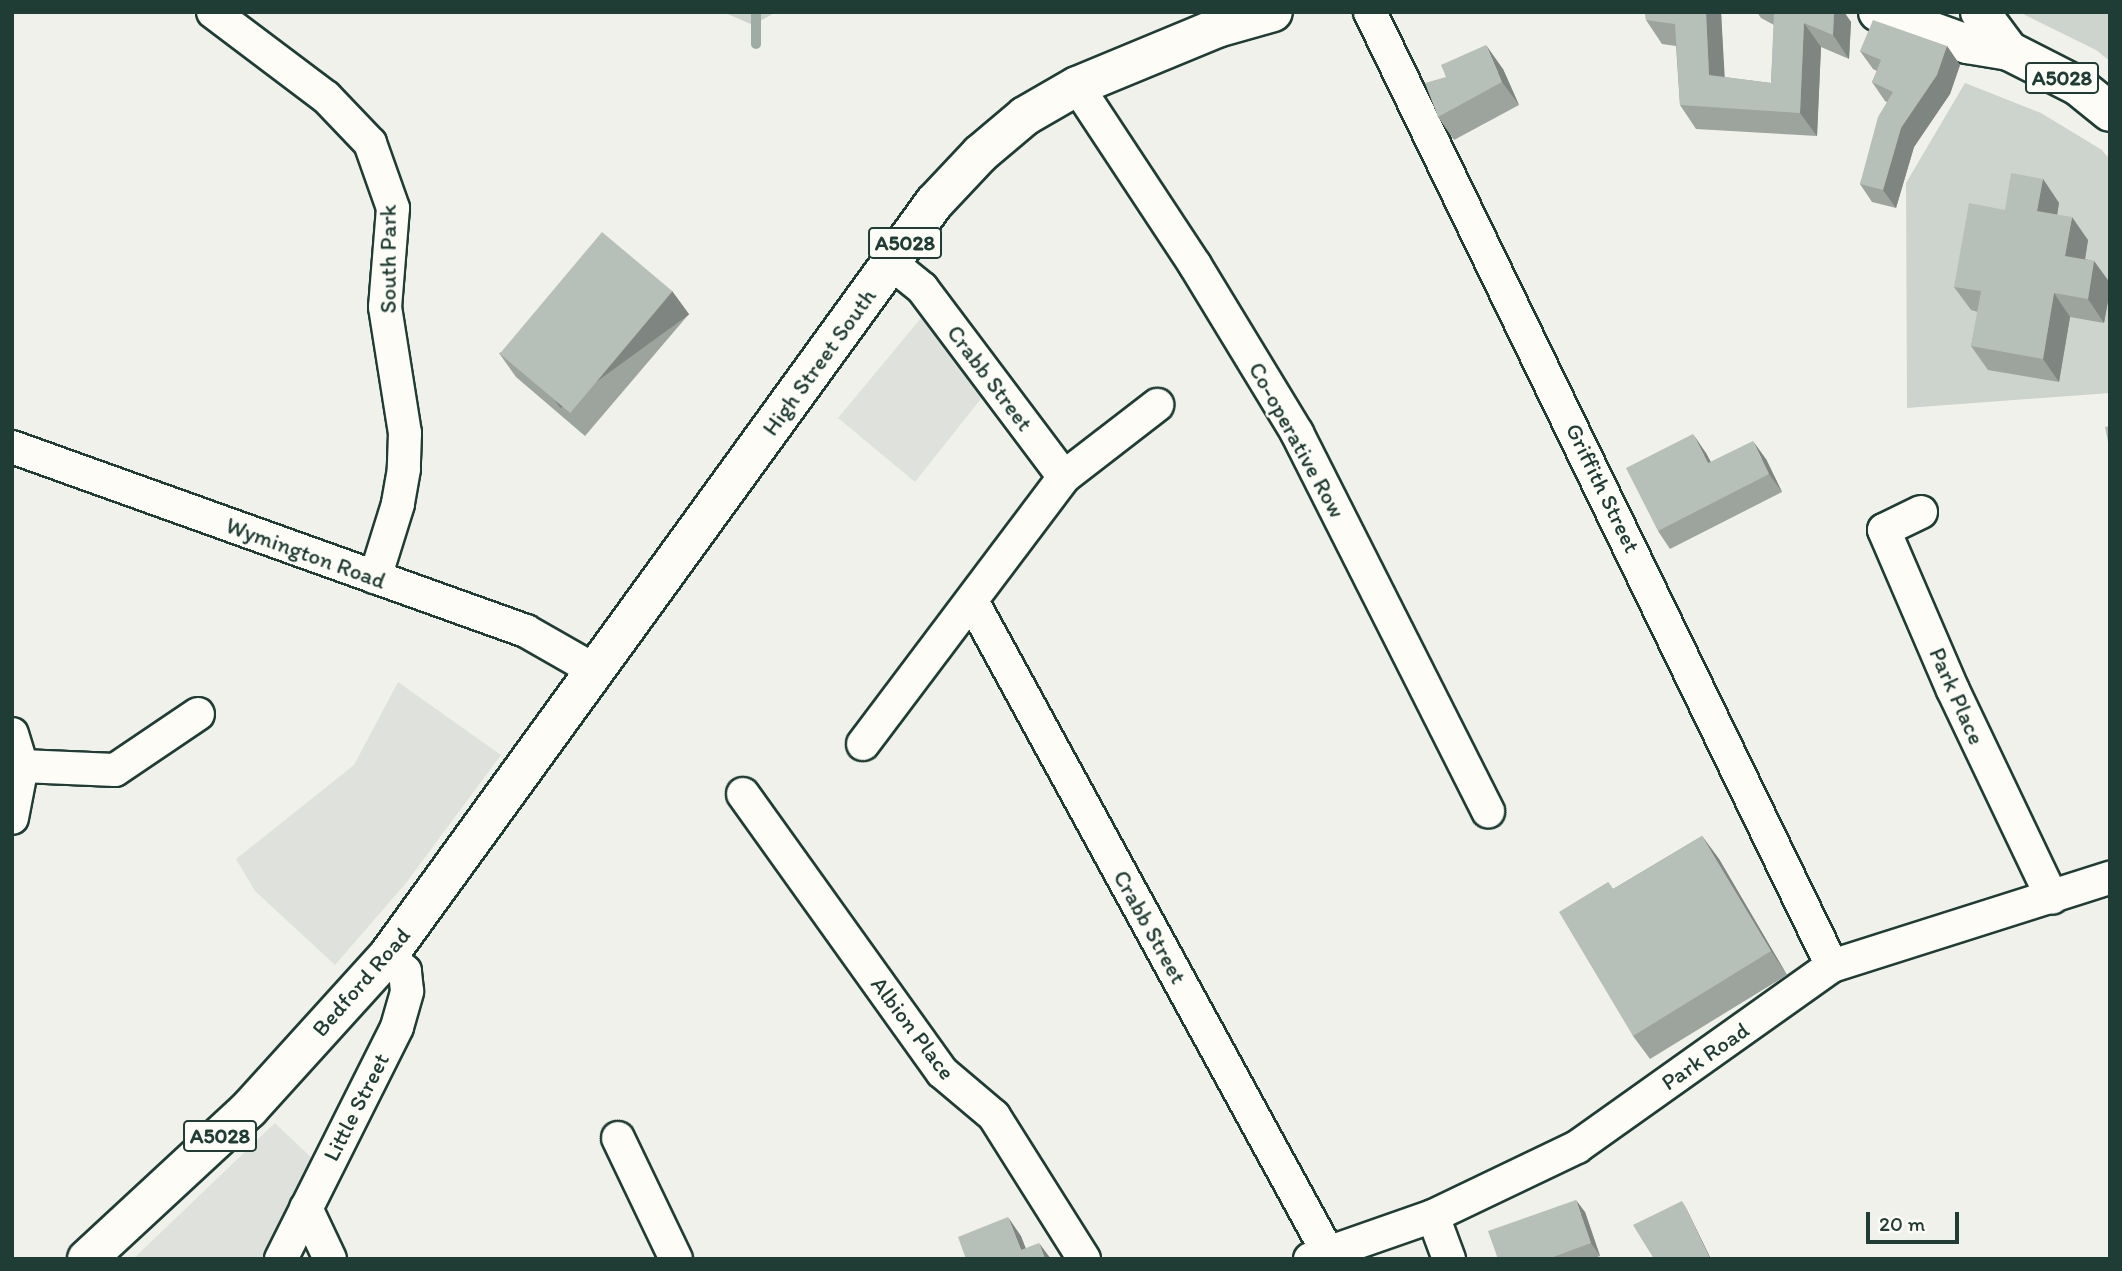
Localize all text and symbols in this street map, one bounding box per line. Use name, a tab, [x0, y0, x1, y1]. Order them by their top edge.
road number: A5028	[2024, 60, 2100, 96]
street label: South Park	[374, 205, 402, 313]
road number: A5028	[866, 226, 944, 260]
street label: High Street South	[757, 283, 881, 441]
street label: Crabb Street	[941, 320, 1039, 436]
street label: Co-operative Row	[1243, 357, 1351, 523]
street label: Griffith Street	[1560, 419, 1646, 557]
street label: Wymington Road	[223, 511, 389, 595]
street label: Park Place	[1923, 643, 1991, 749]
street label: Crabb Street	[1107, 865, 1193, 989]
street label: Bedford Road	[306, 922, 416, 1042]
street label: Albion Place	[865, 971, 961, 1085]
street label: Park Road	[1656, 1016, 1754, 1096]
street label: Little Street	[317, 1048, 395, 1166]
road number: A5028	[182, 1118, 258, 1154]
scale bar	[1870, 1198, 1963, 1242]
text: 20 m	[1879, 1211, 1925, 1236]

